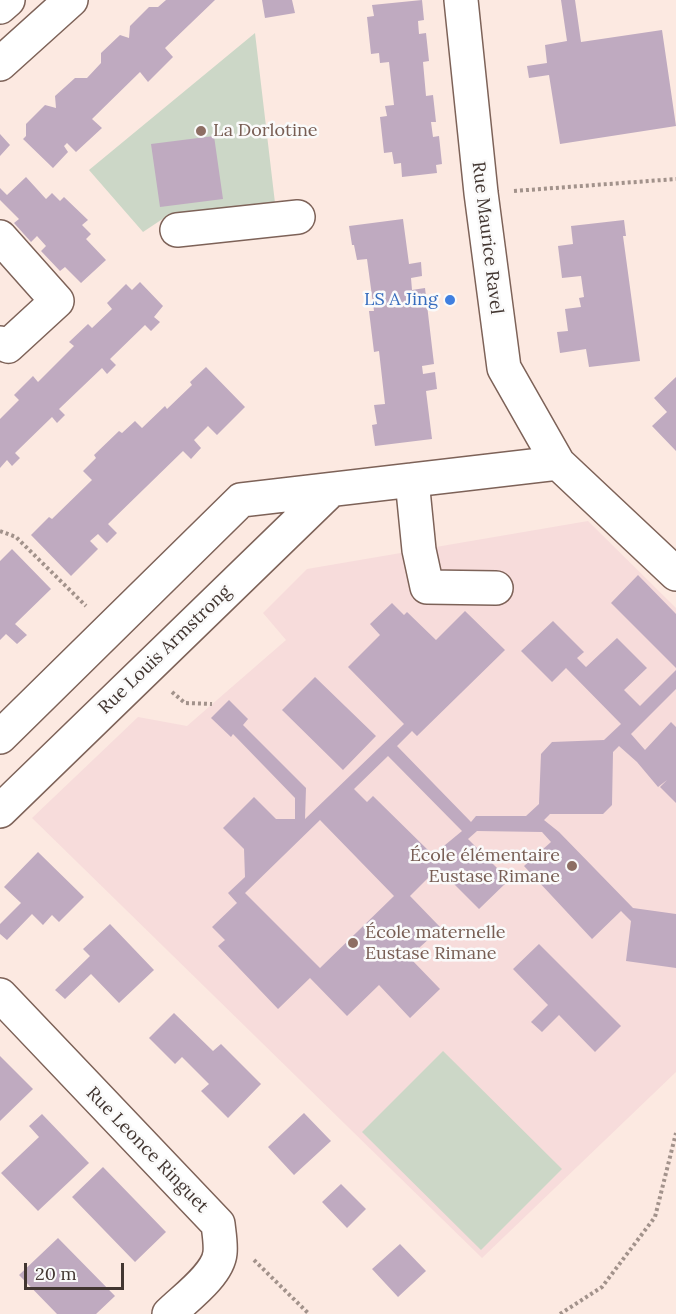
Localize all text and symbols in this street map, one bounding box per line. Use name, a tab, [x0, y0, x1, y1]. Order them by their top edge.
place label: La Dorlotine	[213, 120, 318, 142]
marker: La Dorlotine	[194, 124, 208, 138]
street label: Rue Maurice Ravel	[467, 160, 507, 316]
place label: LS A Jing	[364, 289, 438, 311]
marker: LS A Jing	[443, 293, 457, 307]
street label: Rue Louis Armstrong	[94, 581, 236, 719]
place label: École élémentaire Eustase Rimane	[410, 845, 560, 888]
marker: École élémentaire Eustase Rimane	[565, 859, 579, 873]
place label: École maternelle Eustase Rimane	[365, 922, 506, 964]
marker: École maternelle Eustase Rimane	[346, 936, 360, 950]
street label: Rue Leonce Ringuet	[81, 1083, 213, 1217]
scale bar	[27, 1251, 128, 1289]
text: 20 m	[35, 1262, 77, 1285]

